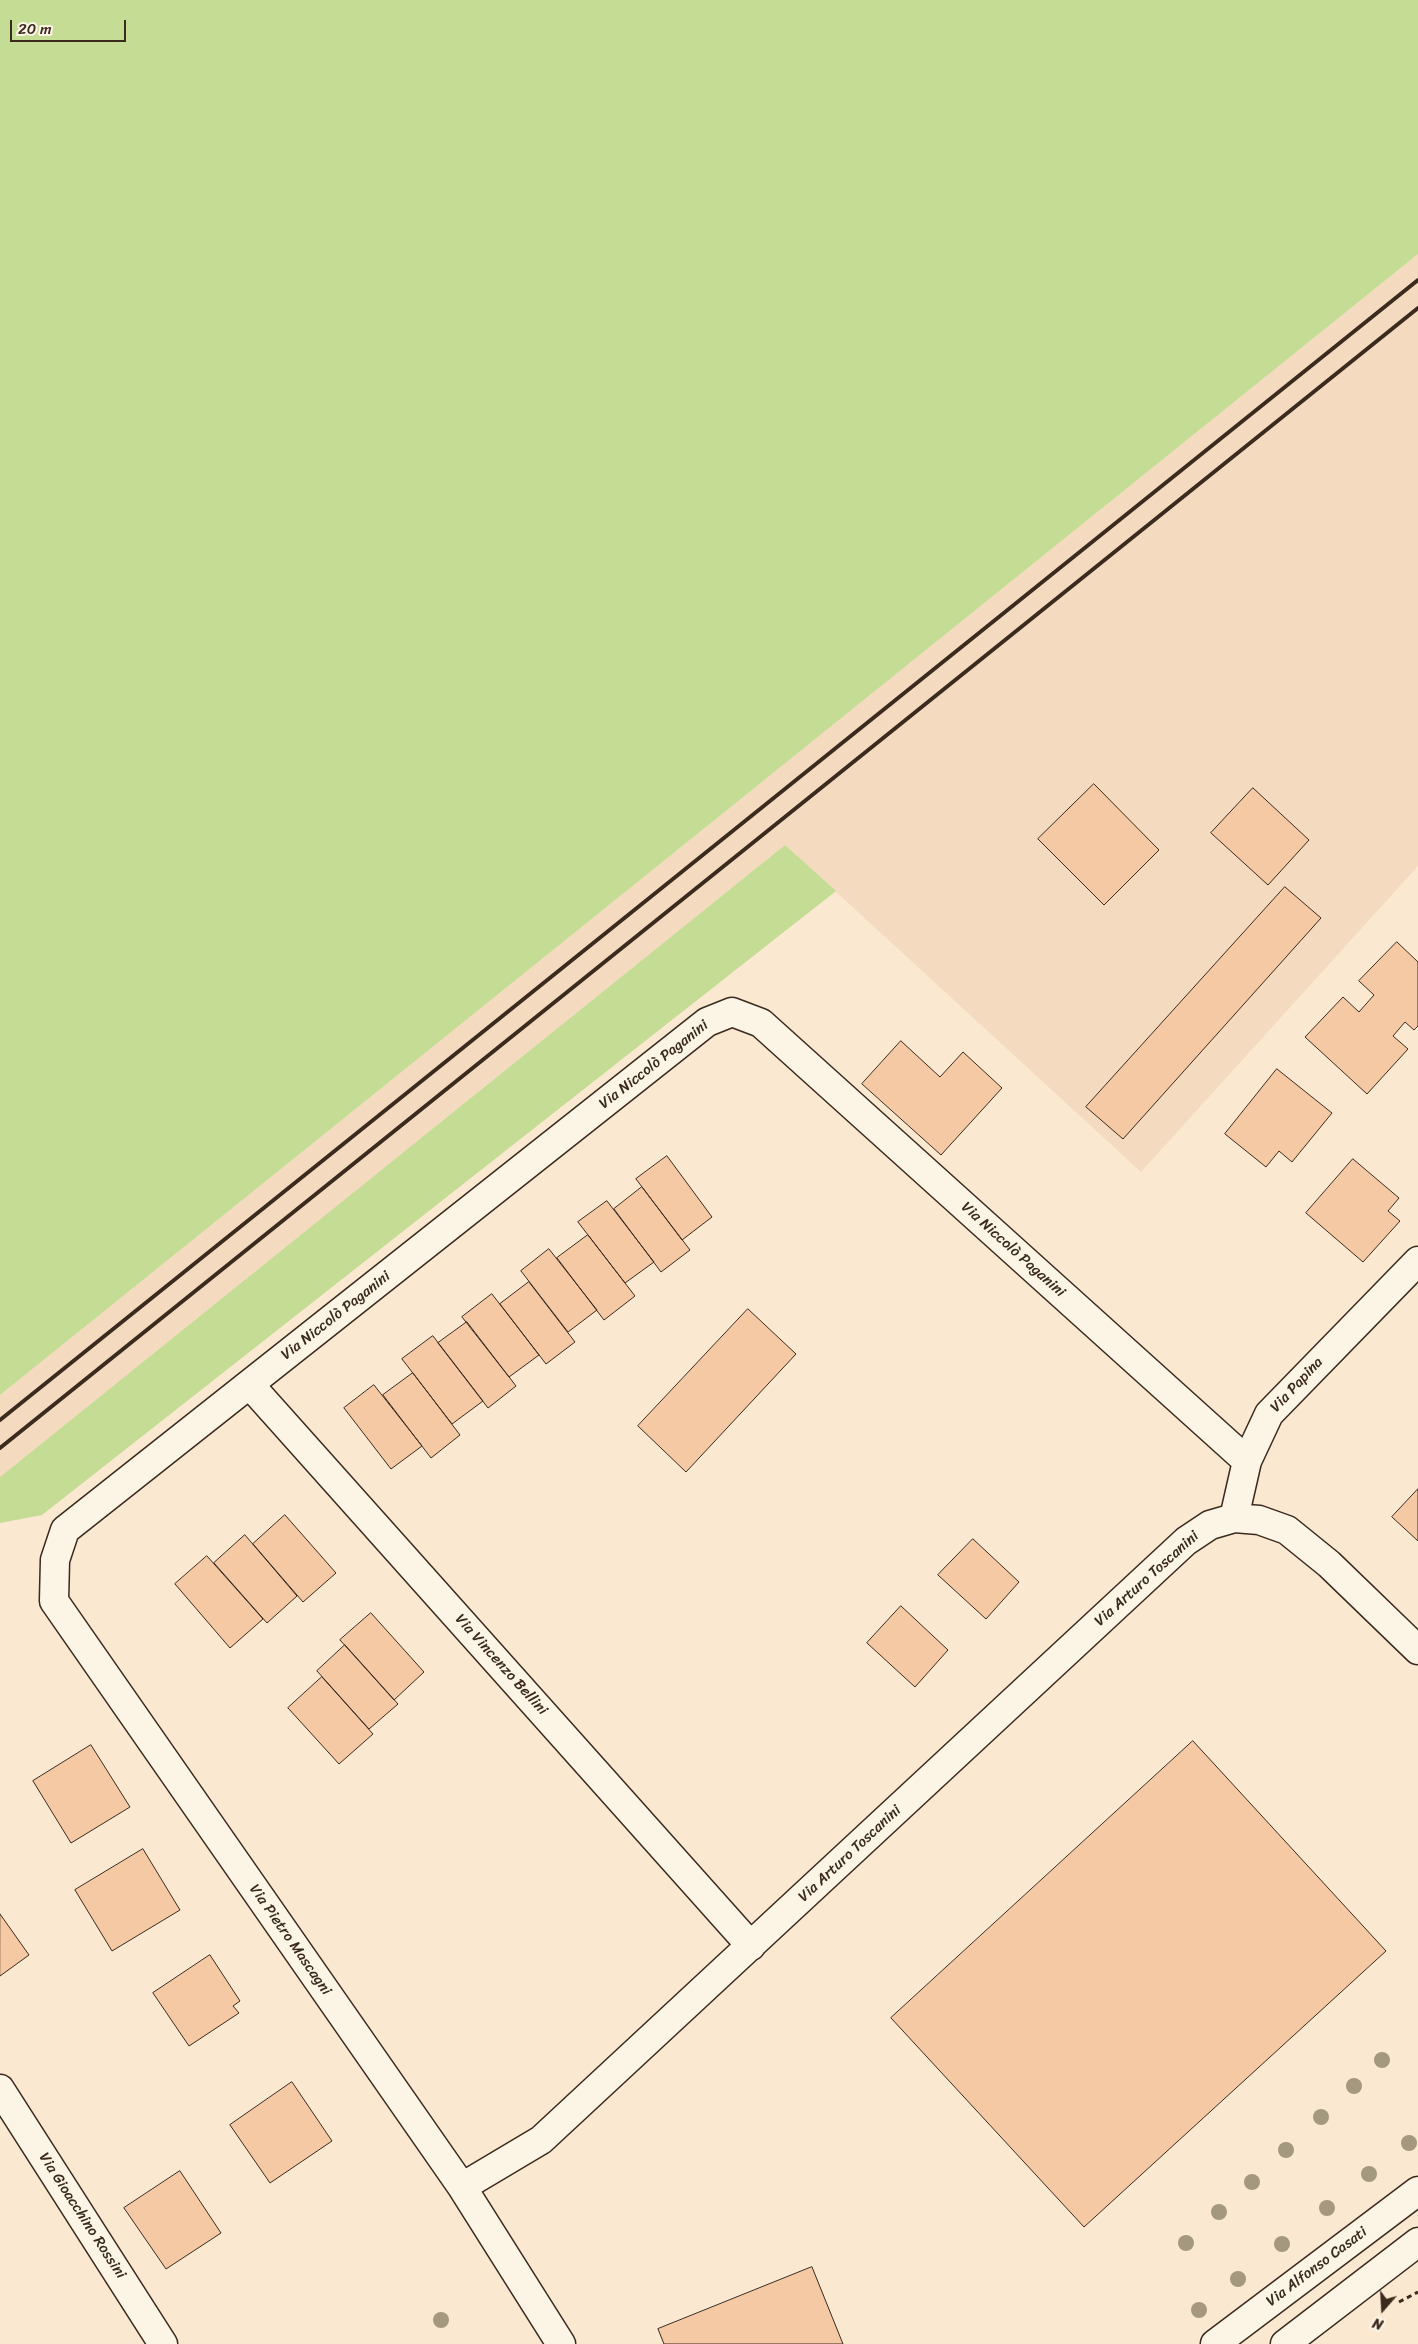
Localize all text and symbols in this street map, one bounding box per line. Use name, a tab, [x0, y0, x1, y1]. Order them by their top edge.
scale bar	[12, 10, 129, 42]
text: 20 m	[18, 16, 52, 42]
street label: Via Niccolò Paganini	[596, 1017, 712, 1113]
street label: Via Niccolò Paganini	[957, 1199, 1069, 1301]
street label: Via Niccolò Paganini	[278, 1268, 394, 1364]
street label: Via Papina	[1267, 1354, 1327, 1416]
street label: Via Arturo Toscanini	[1091, 1528, 1203, 1630]
street label: Via Vincenzo Bellini	[451, 1611, 551, 1719]
street label: Via Arturo Toscanini	[795, 1802, 905, 1906]
street label: Via Pietro Mascagni	[245, 1881, 335, 1999]
street label: Via Gioacchino Rossini	[35, 2150, 129, 2282]
street label: Via Alfonso Casati	[1263, 2223, 1371, 2311]
north arrow	[1358, 2284, 1408, 2334]
text: N	[1369, 2310, 1387, 2337]

